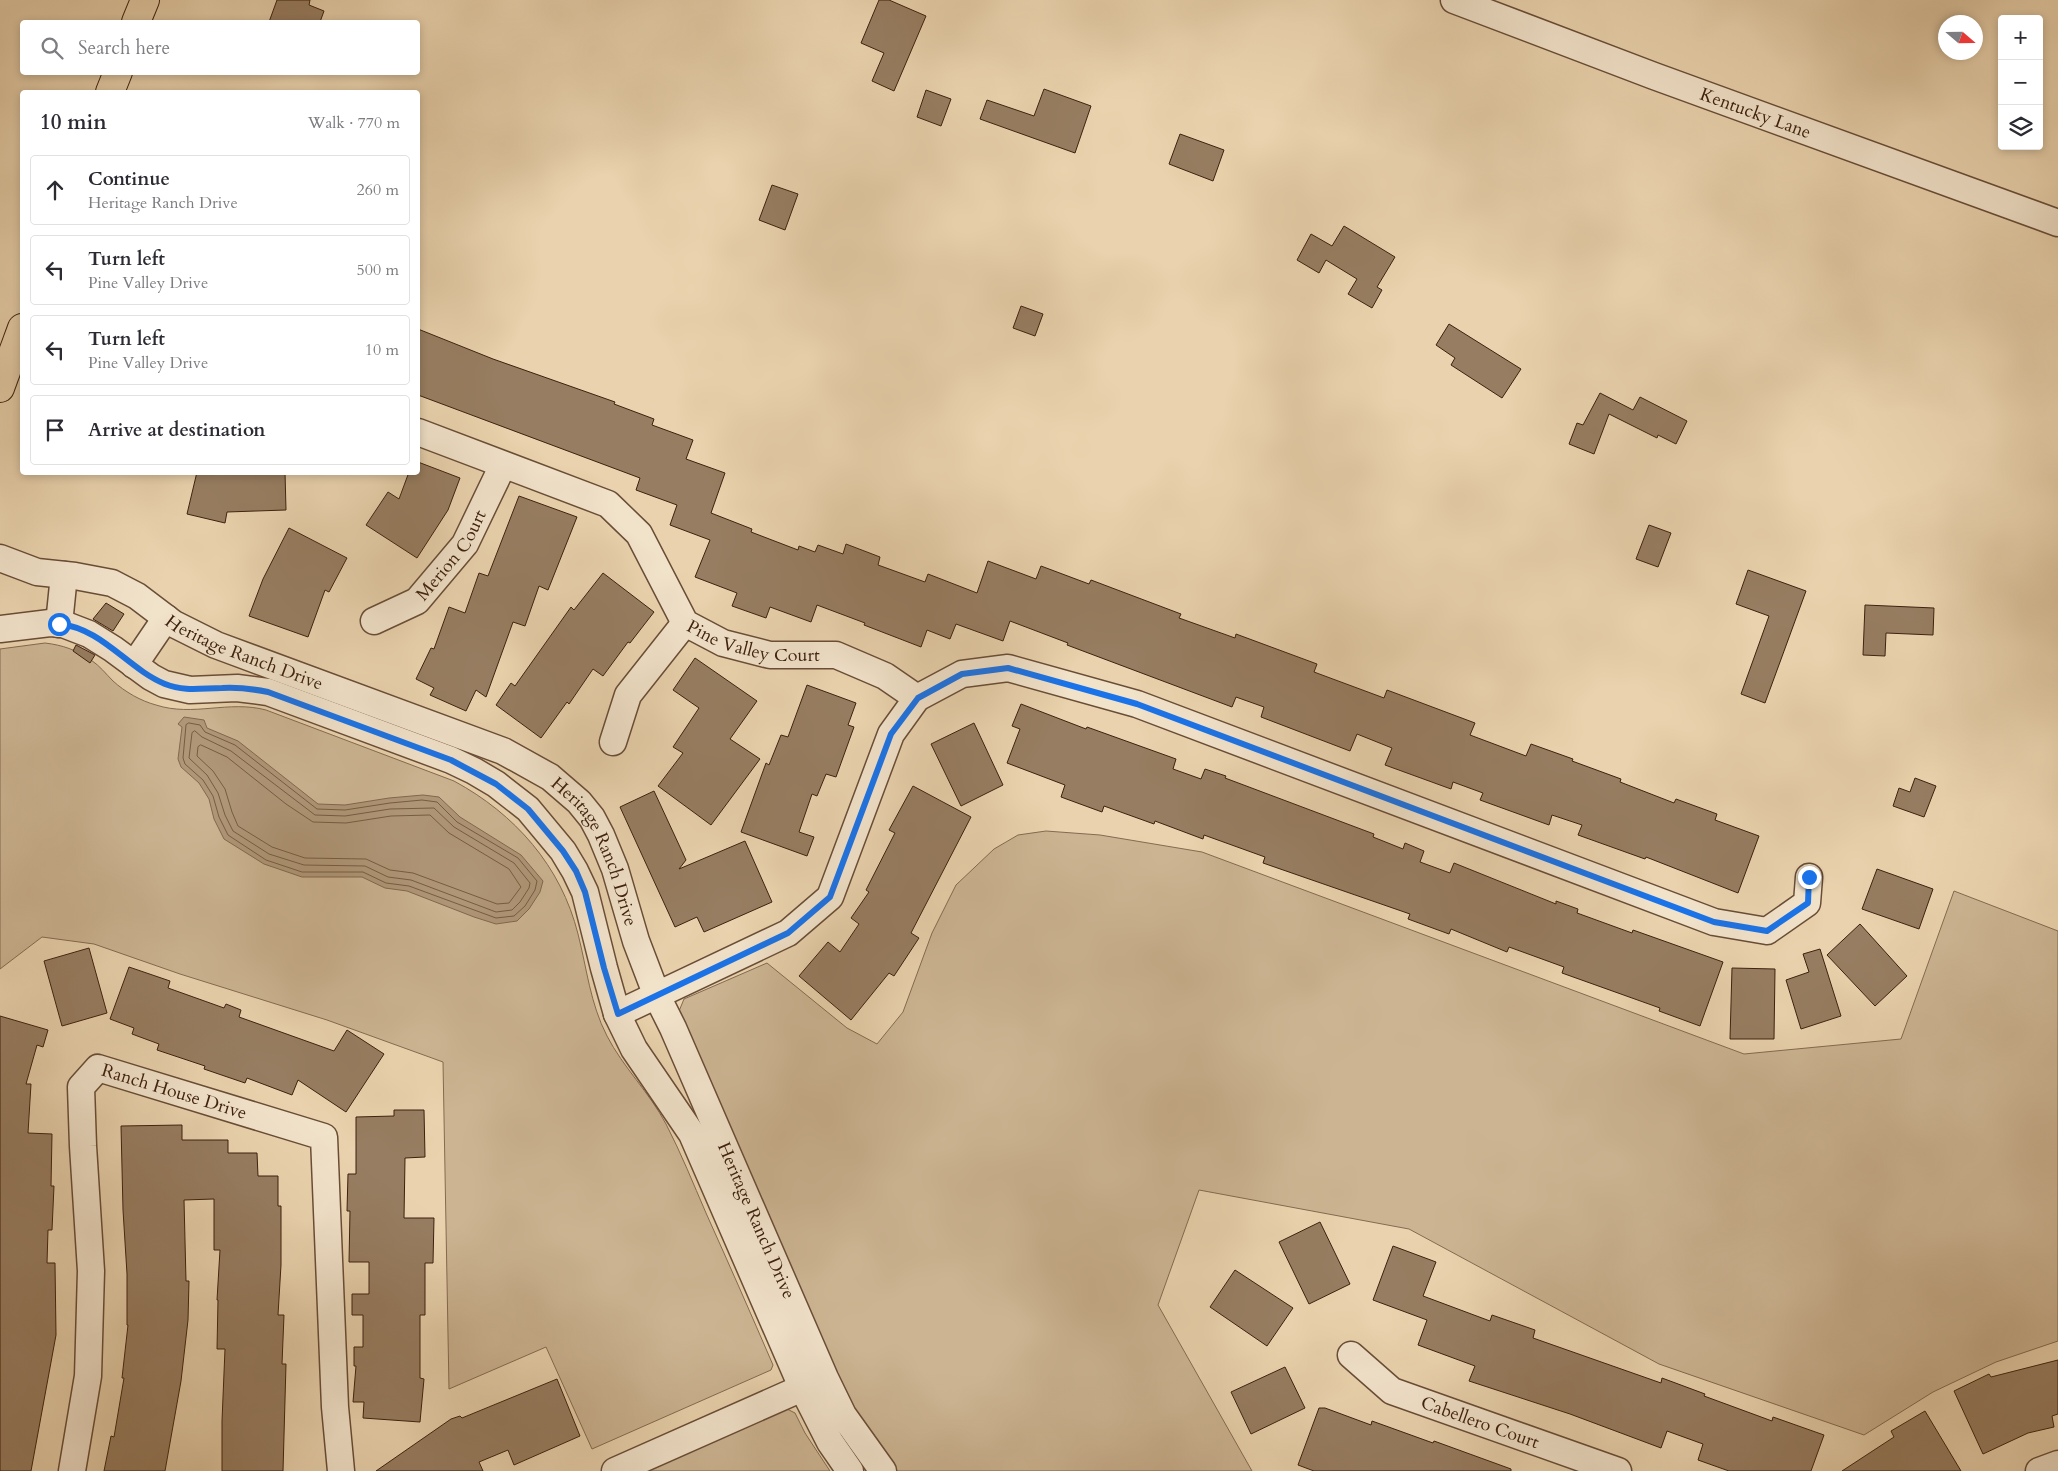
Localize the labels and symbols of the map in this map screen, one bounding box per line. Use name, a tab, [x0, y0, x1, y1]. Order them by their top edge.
north arrow	[1938, 15, 1983, 60]
street label: Kentucky Lane	[1696, 82, 1814, 145]
street label: Merion Court	[410, 505, 493, 606]
street label: Heritage Ranch Drive	[160, 609, 326, 696]
route start	[48, 613, 71, 636]
street label: Pine Valley Court	[682, 614, 820, 668]
street label: Heritage Ranch Drive	[545, 771, 643, 929]
route end	[1798, 866, 1821, 889]
street label: Ranch House Drive	[98, 1058, 250, 1126]
street label: Heritage Ranch Drive	[711, 1138, 801, 1303]
street label: Cabellero Court	[1417, 1390, 1543, 1455]

